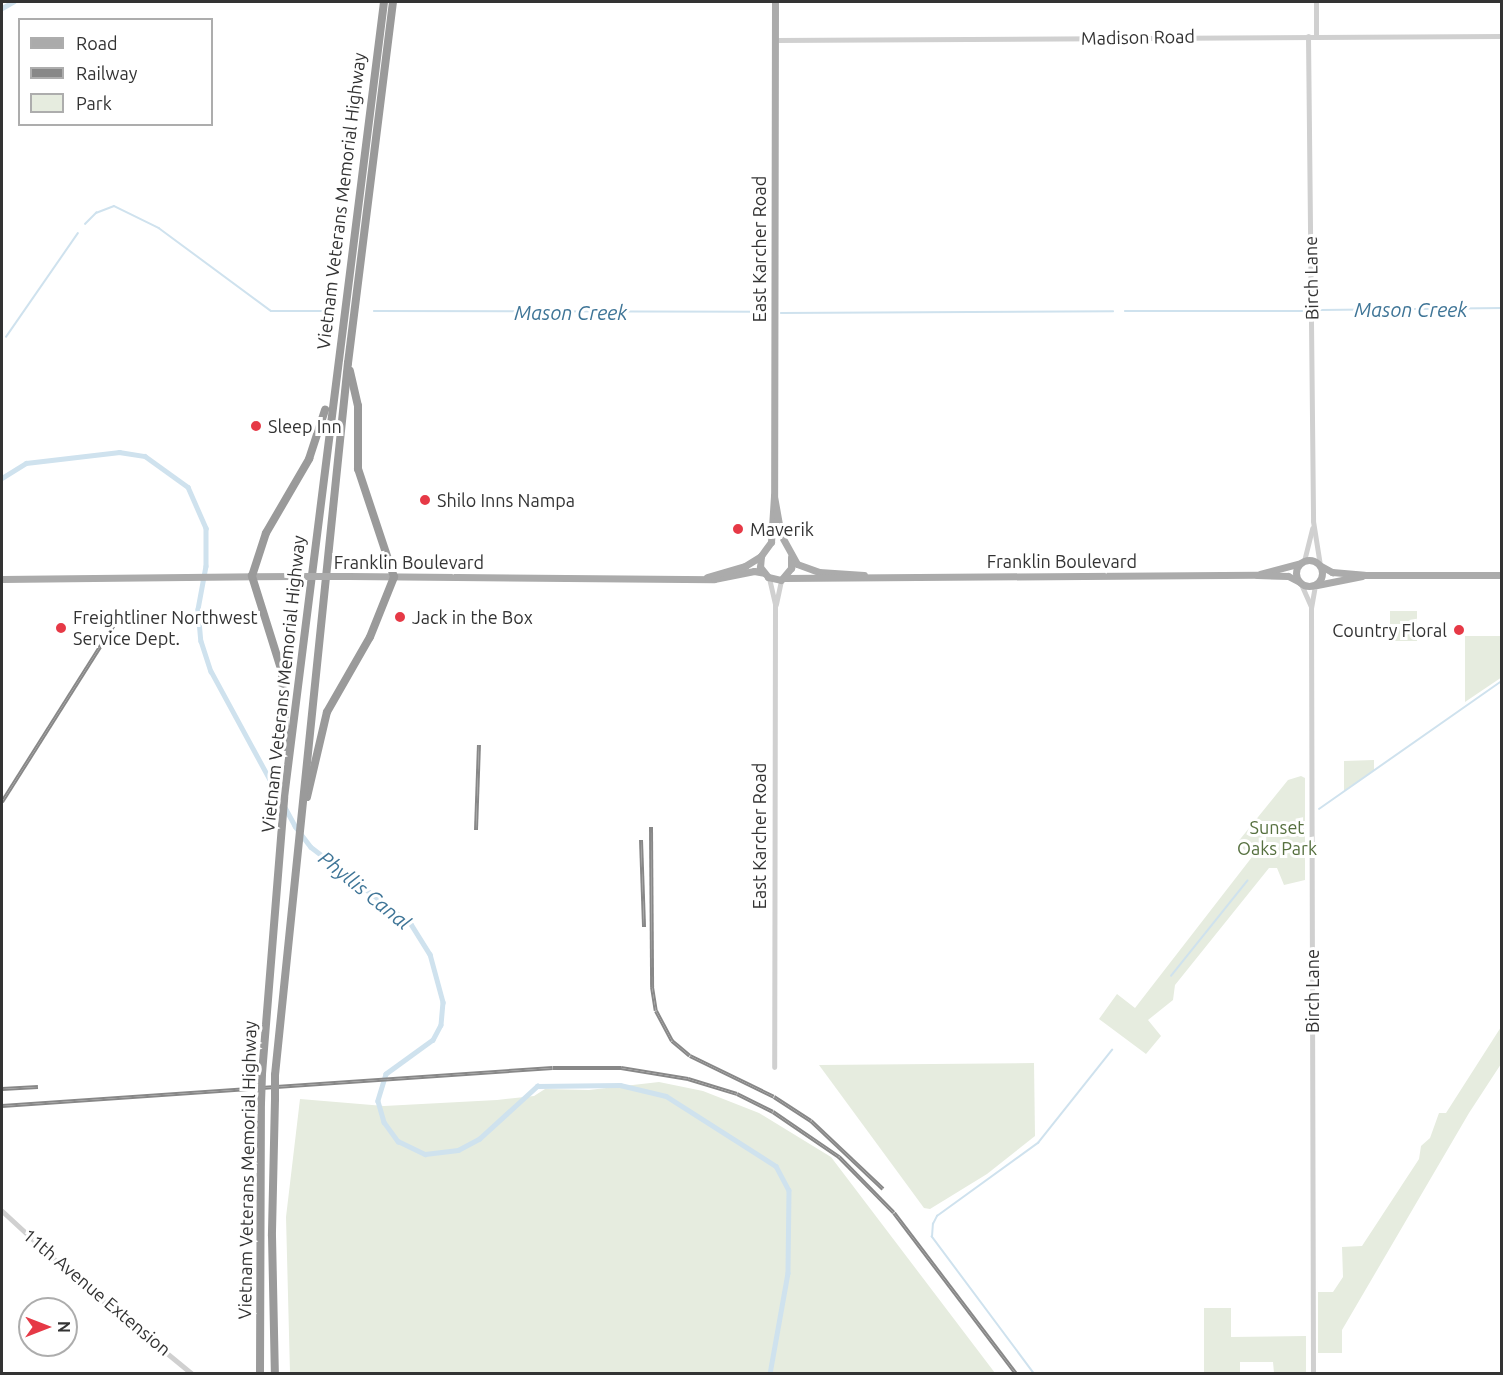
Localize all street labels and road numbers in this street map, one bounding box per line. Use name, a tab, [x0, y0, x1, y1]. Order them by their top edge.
street label: Madison Road	[1081, 25, 1195, 49]
street label: Vietnam Veterans Memorial Highway	[312, 51, 370, 351]
street label: East Karcher Road	[748, 176, 770, 322]
street label: Birch Lane	[1299, 236, 1323, 320]
street label: Vietnam Veterans Memorial Highway	[257, 534, 309, 834]
street label: Franklin Boulevard	[987, 550, 1137, 572]
street label: Franklin Boulevard	[334, 551, 484, 573]
street label: East Karcher Road	[748, 763, 770, 909]
street label: Birch Lane	[1301, 949, 1323, 1033]
street label: Vietnam Veterans Memorial Highway	[234, 1020, 260, 1320]
street label: 11th Avenue Extension	[19, 1224, 175, 1360]

